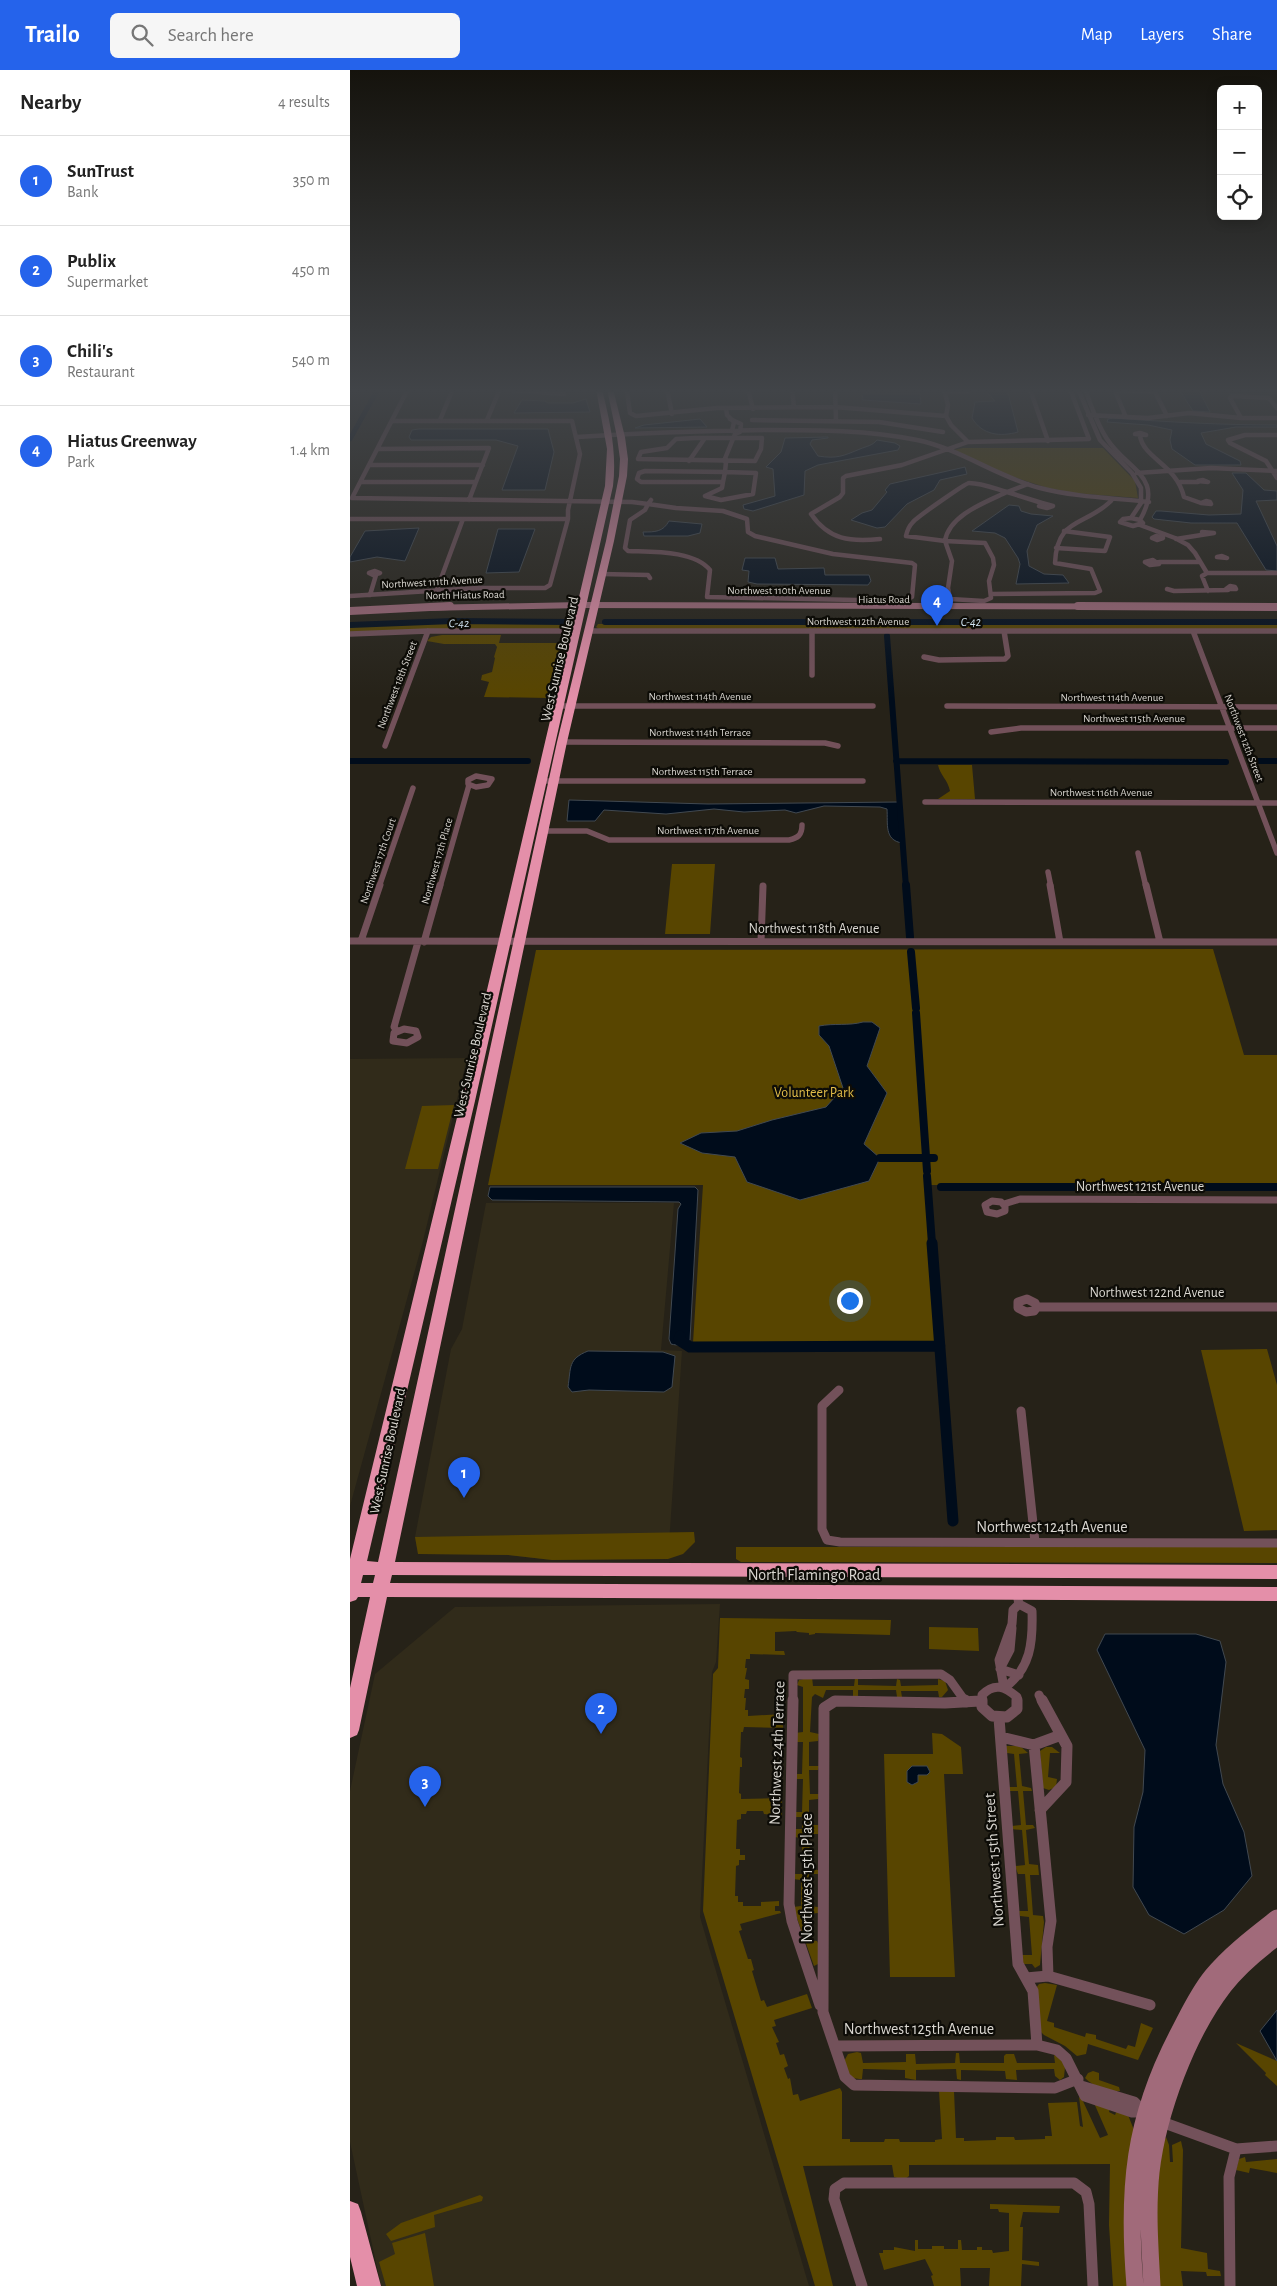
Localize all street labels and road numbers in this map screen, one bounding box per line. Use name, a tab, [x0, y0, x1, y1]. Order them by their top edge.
street label: Northwest 111th Avenue	[381, 574, 483, 590]
street label: Northwest 110th Avenue	[727, 585, 831, 596]
street label: North Hiatus Road	[425, 589, 505, 601]
street label: Hiatus Road	[858, 594, 910, 605]
street label: West Sunrise Boulevard	[539, 595, 581, 723]
street label: Northwest 112th Avenue	[807, 616, 909, 627]
street label: Northwest 18th Street	[375, 639, 419, 730]
street label: Northwest 114th Avenue	[649, 691, 751, 702]
street label: Northwest 114th Avenue	[1061, 692, 1163, 703]
street label: Northwest 12th Street	[1222, 693, 1266, 784]
street label: Northwest 115th Avenue	[1083, 713, 1185, 724]
street label: Northwest 114th Terrace	[649, 727, 751, 738]
street label: Northwest 115th Terrace	[651, 766, 753, 777]
street label: Northwest 116th Avenue	[1050, 787, 1152, 798]
street label: Northwest 17th Court	[358, 816, 398, 905]
street label: Northwest 17th Place	[419, 817, 455, 905]
street label: Northwest 117th Avenue	[657, 825, 759, 836]
street label: Northwest 118th Avenue	[749, 922, 879, 936]
street label: West Sunrise Boulevard	[452, 991, 494, 1119]
street label: Northwest 121st Avenue	[1076, 1180, 1204, 1194]
street label: Northwest 122nd Avenue	[1090, 1286, 1224, 1300]
street label: West Sunrise Boulevard	[368, 1387, 408, 1515]
street label: Northwest 124th Avenue	[976, 1519, 1128, 1535]
street label: North Flamingo Road	[748, 1567, 880, 1583]
street label: Northwest 24th Terrace	[766, 1681, 788, 1825]
street label: Northwest 15th Street	[981, 1793, 1007, 1927]
street label: Northwest 15th Place	[799, 1813, 815, 1943]
street label: Northwest 125th Avenue	[844, 2021, 994, 2037]

